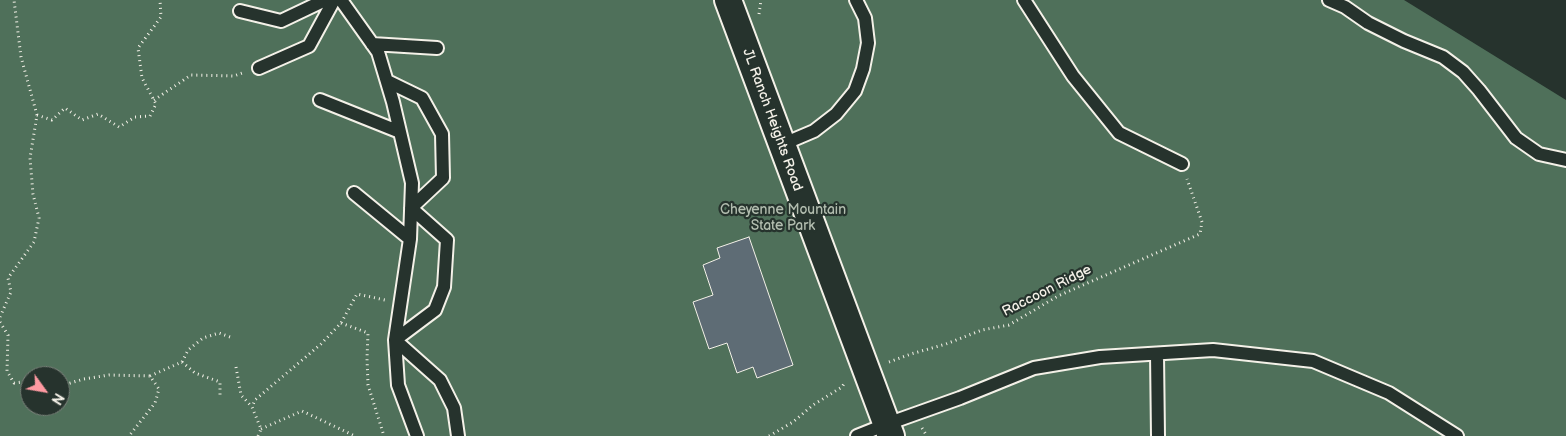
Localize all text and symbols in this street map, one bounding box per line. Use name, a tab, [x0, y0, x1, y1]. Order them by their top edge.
street label: JL Ranch Heights Road	[738, 46, 806, 194]
park label: Cheyenne Mountain State Park	[720, 202, 846, 234]
street label: Raccoon Ridge	[1000, 261, 1094, 321]
north arrow	[20, 366, 70, 416]
text: N	[47, 390, 67, 408]

